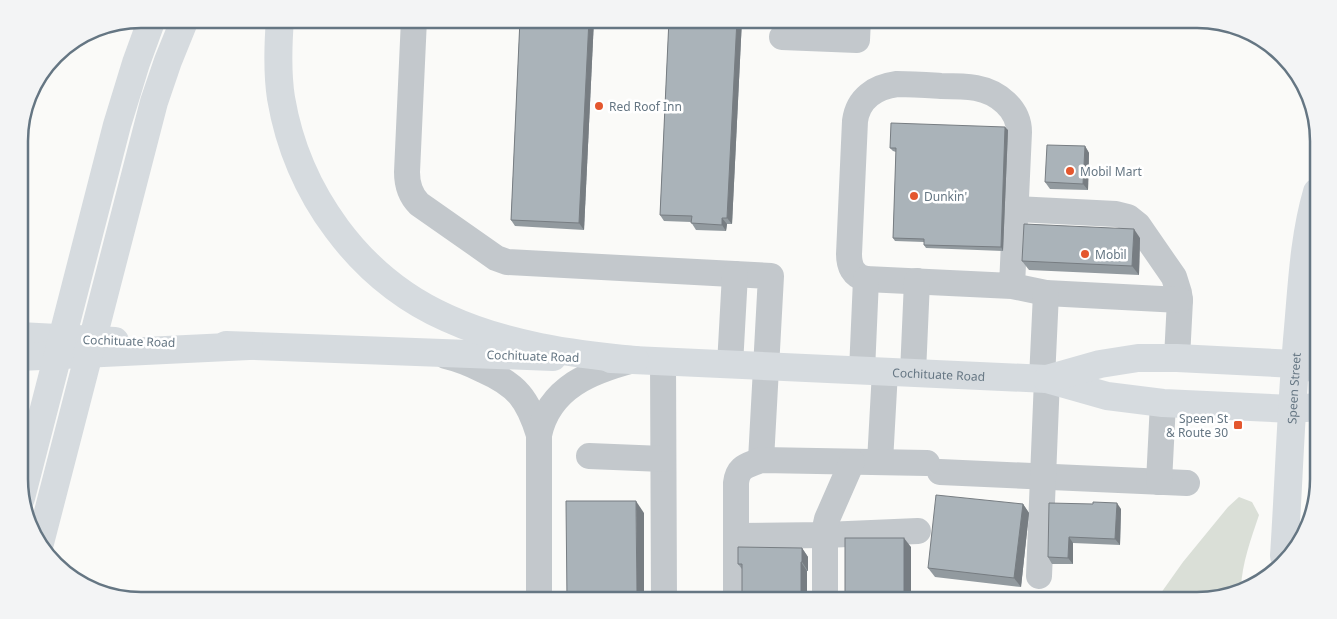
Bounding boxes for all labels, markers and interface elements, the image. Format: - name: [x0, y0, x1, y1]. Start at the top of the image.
- place label: Red Roof Inn: [609, 98, 682, 115]
- marker: Red Roof Inn: [593, 100, 605, 112]
- place label: Mobil Mart: [1080, 163, 1142, 180]
- marker: Mobil Mart: [1064, 165, 1076, 177]
- place label: Dunkin': [924, 188, 967, 205]
- marker: Dunkin': [908, 190, 920, 202]
- place label: Mobil: [1095, 246, 1127, 263]
- marker: Mobil: [1079, 248, 1091, 260]
- street label: Cochituate Road: [82, 331, 176, 351]
- street label: Cochituate Road: [486, 346, 580, 366]
- street label: Speen Street: [1283, 351, 1304, 425]
- street label: Cochituate Road: [892, 363, 985, 385]
- place label: Speen St & Route 30: [1166, 410, 1229, 441]
- marker: Speen St & Route 30: [1232, 419, 1244, 431]

